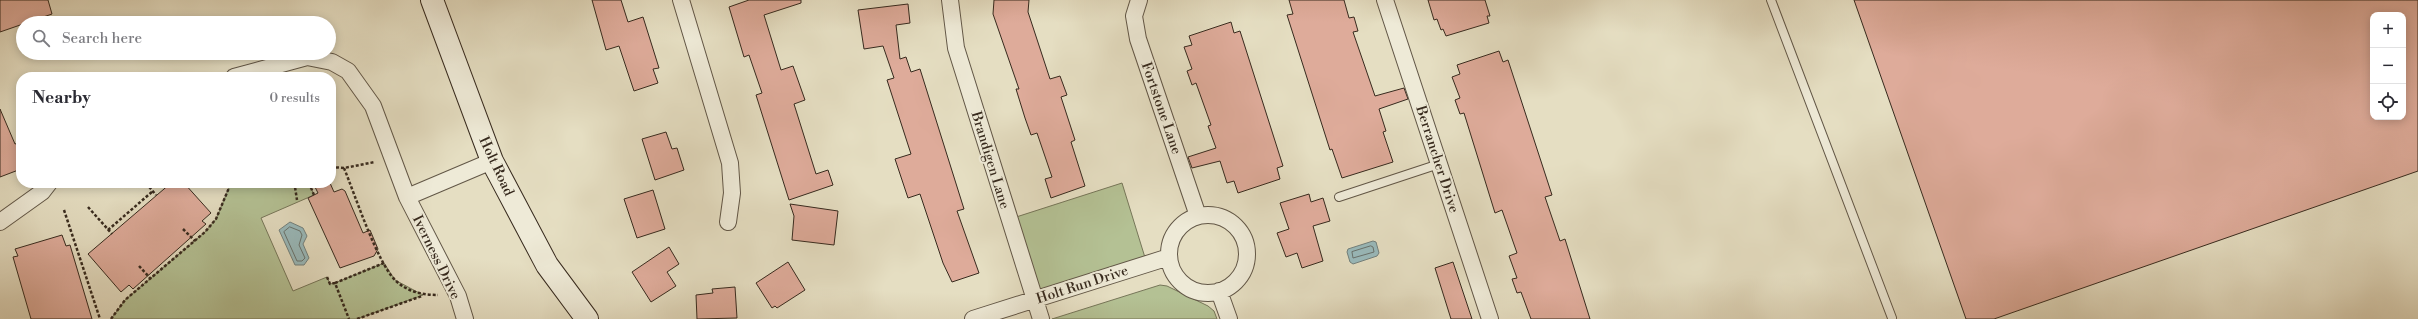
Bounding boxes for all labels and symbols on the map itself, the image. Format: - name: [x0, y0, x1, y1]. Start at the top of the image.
- street label: Fortstone Lane: [1137, 60, 1185, 157]
- street label: Berrancher Drive: [1411, 103, 1463, 215]
- street label: Brandigen Lane: [966, 108, 1013, 211]
- street label: Holt Road: [475, 134, 518, 199]
- street label: Iverness Drive: [408, 212, 464, 303]
- street label: Holt Run Drive: [1034, 262, 1131, 308]

